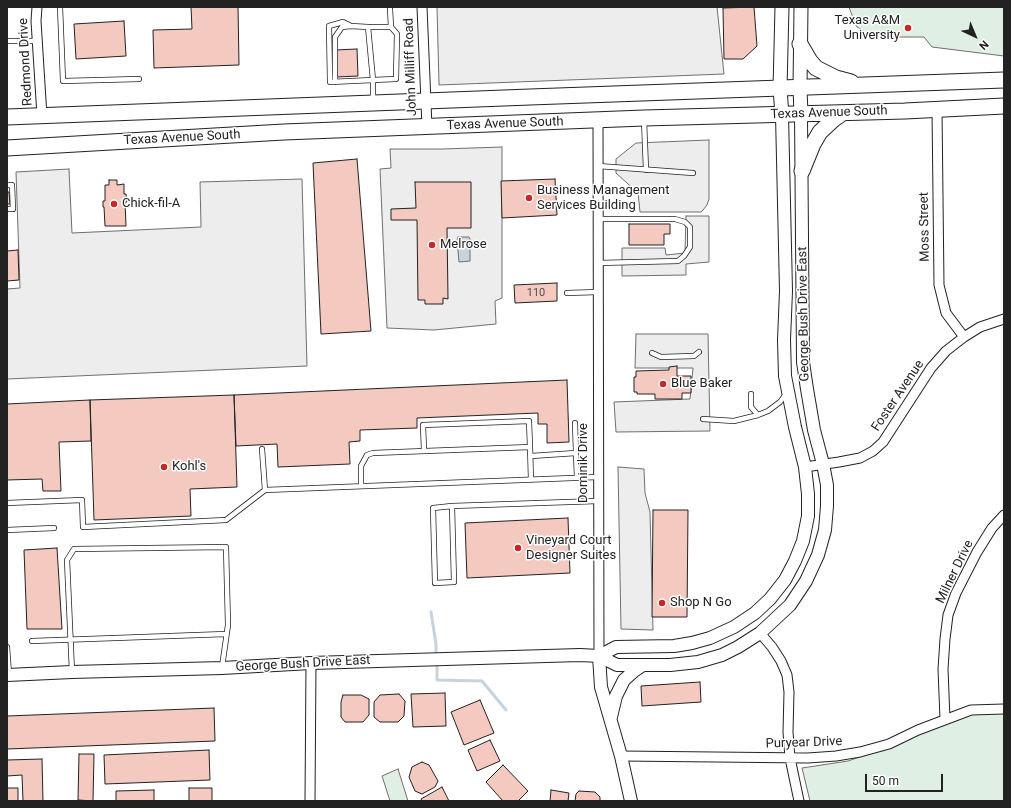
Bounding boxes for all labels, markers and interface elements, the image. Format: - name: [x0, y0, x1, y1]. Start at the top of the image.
- place label: Texas A&M University: [835, 13, 900, 44]
- north arrow: [955, 16, 995, 56]
- street label: Redmond Drive: [16, 18, 36, 106]
- street label: John Milliff Road: [401, 18, 421, 116]
- marker: Texas A&M University: [903, 23, 913, 33]
- text: N: [976, 38, 991, 52]
- street label: Texas Avenue South: [770, 103, 888, 123]
- street label: Texas Avenue South: [446, 114, 564, 134]
- street label: Texas Avenue South: [123, 127, 241, 149]
- place label: Business Management Services Building: [537, 183, 669, 214]
- street label: Moss Street: [917, 192, 933, 262]
- marker: Business Management Services Building: [524, 193, 534, 203]
- place label: Chick-fil-A: [122, 196, 180, 212]
- marker: Chick-fil-A: [109, 199, 119, 209]
- place label: Melrose: [440, 237, 487, 253]
- marker: Melrose: [427, 240, 437, 250]
- street label: George Bush Drive East: [795, 246, 813, 382]
- house number: 110: [527, 286, 545, 300]
- street label: Foster Avenue: [868, 357, 928, 435]
- place label: Blue Baker: [671, 376, 732, 392]
- marker: Blue Baker: [658, 379, 668, 389]
- street label: Dominik Drive: [576, 423, 592, 503]
- place label: Kohl's: [172, 459, 206, 475]
- marker: Kohl's: [159, 462, 169, 472]
- place label: Vineyard Court Designer Suites: [526, 533, 616, 564]
- street label: Milner Drive: [933, 538, 977, 606]
- marker: Vineyard Court Designer Suites: [513, 543, 523, 553]
- place label: Shop N Go: [670, 595, 732, 611]
- marker: Shop N Go: [657, 598, 667, 608]
- street label: George Bush Drive East: [235, 653, 371, 675]
- street label: Puryear Drive: [765, 734, 843, 752]
- scale bar: [867, 766, 945, 792]
- text: 50 m: [872, 774, 899, 788]

